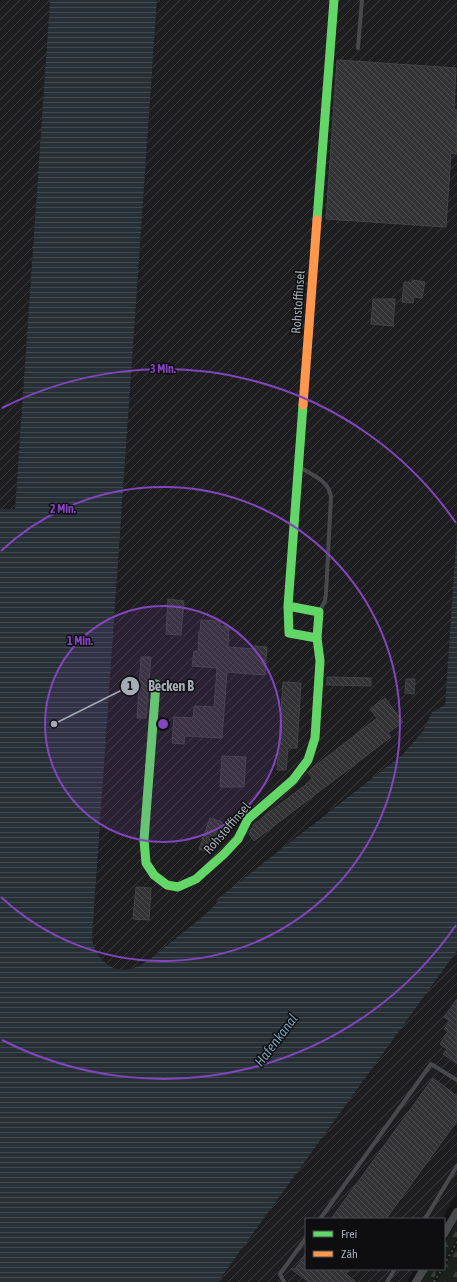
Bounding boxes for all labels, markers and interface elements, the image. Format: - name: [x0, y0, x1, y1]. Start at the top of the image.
- street label: Rohstoffinsel: [288, 269, 308, 334]
- text: 3 Min.: [150, 362, 176, 376]
- text: 2 Min.: [50, 502, 76, 516]
- text: 1 Min.: [67, 634, 93, 648]
- callout: Becken B: [120, 673, 202, 699]
- text: Becken B: [148, 678, 194, 694]
- text: 1: [127, 679, 133, 693]
- centre of rings: [156, 717, 170, 731]
- street label: Rohstoffinsel: [201, 799, 254, 857]
- water label: Hafenkanal: [251, 1011, 301, 1069]
- legend: [305, 1218, 445, 1270]
- text: Frei: [341, 1227, 357, 1241]
- text: Zäh: [341, 1247, 358, 1261]

